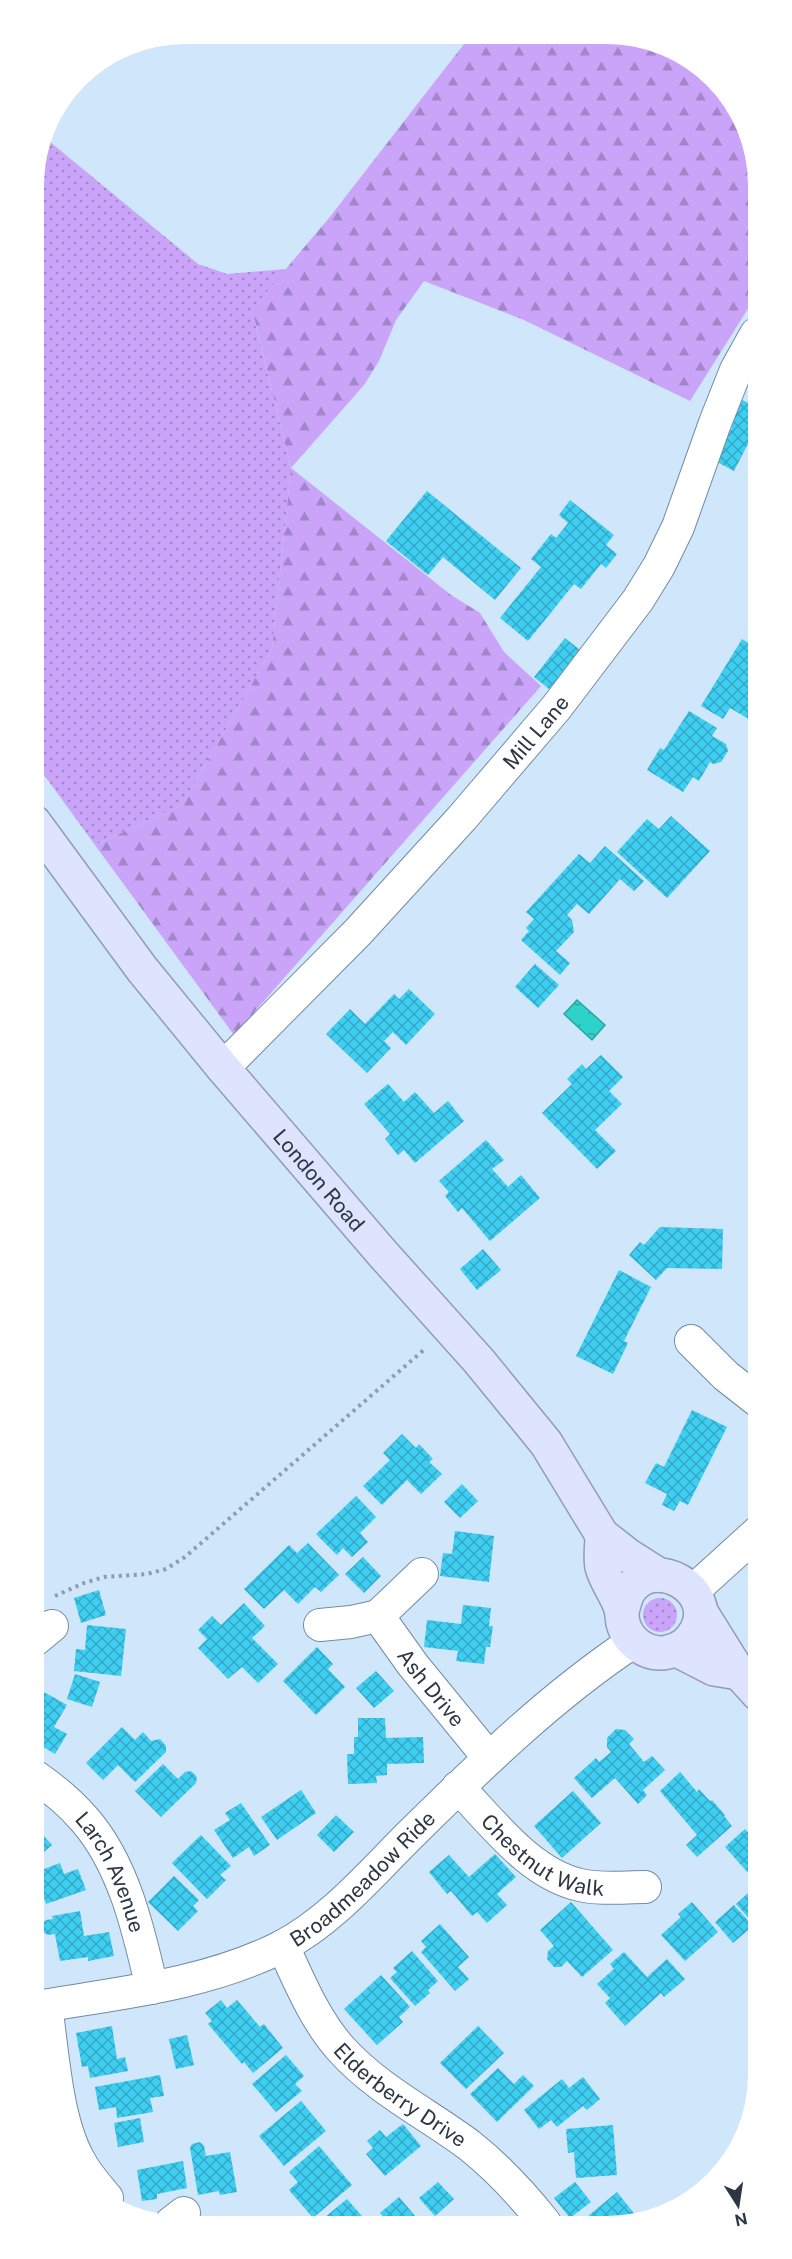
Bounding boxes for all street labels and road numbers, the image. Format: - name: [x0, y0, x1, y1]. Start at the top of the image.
- street label: Mill Lane: [497, 690, 574, 774]
- street label: London Road: [268, 1124, 370, 1236]
- street label: Ash Drive: [393, 1644, 470, 1731]
- street label: Broadmeadow Ride: [285, 1805, 440, 1952]
- street label: Larch Avenue: [71, 1806, 150, 1935]
- street label: Chestnut Walk: [476, 1808, 605, 1900]
- street label: Elderberry Drive: [329, 2037, 472, 2152]

